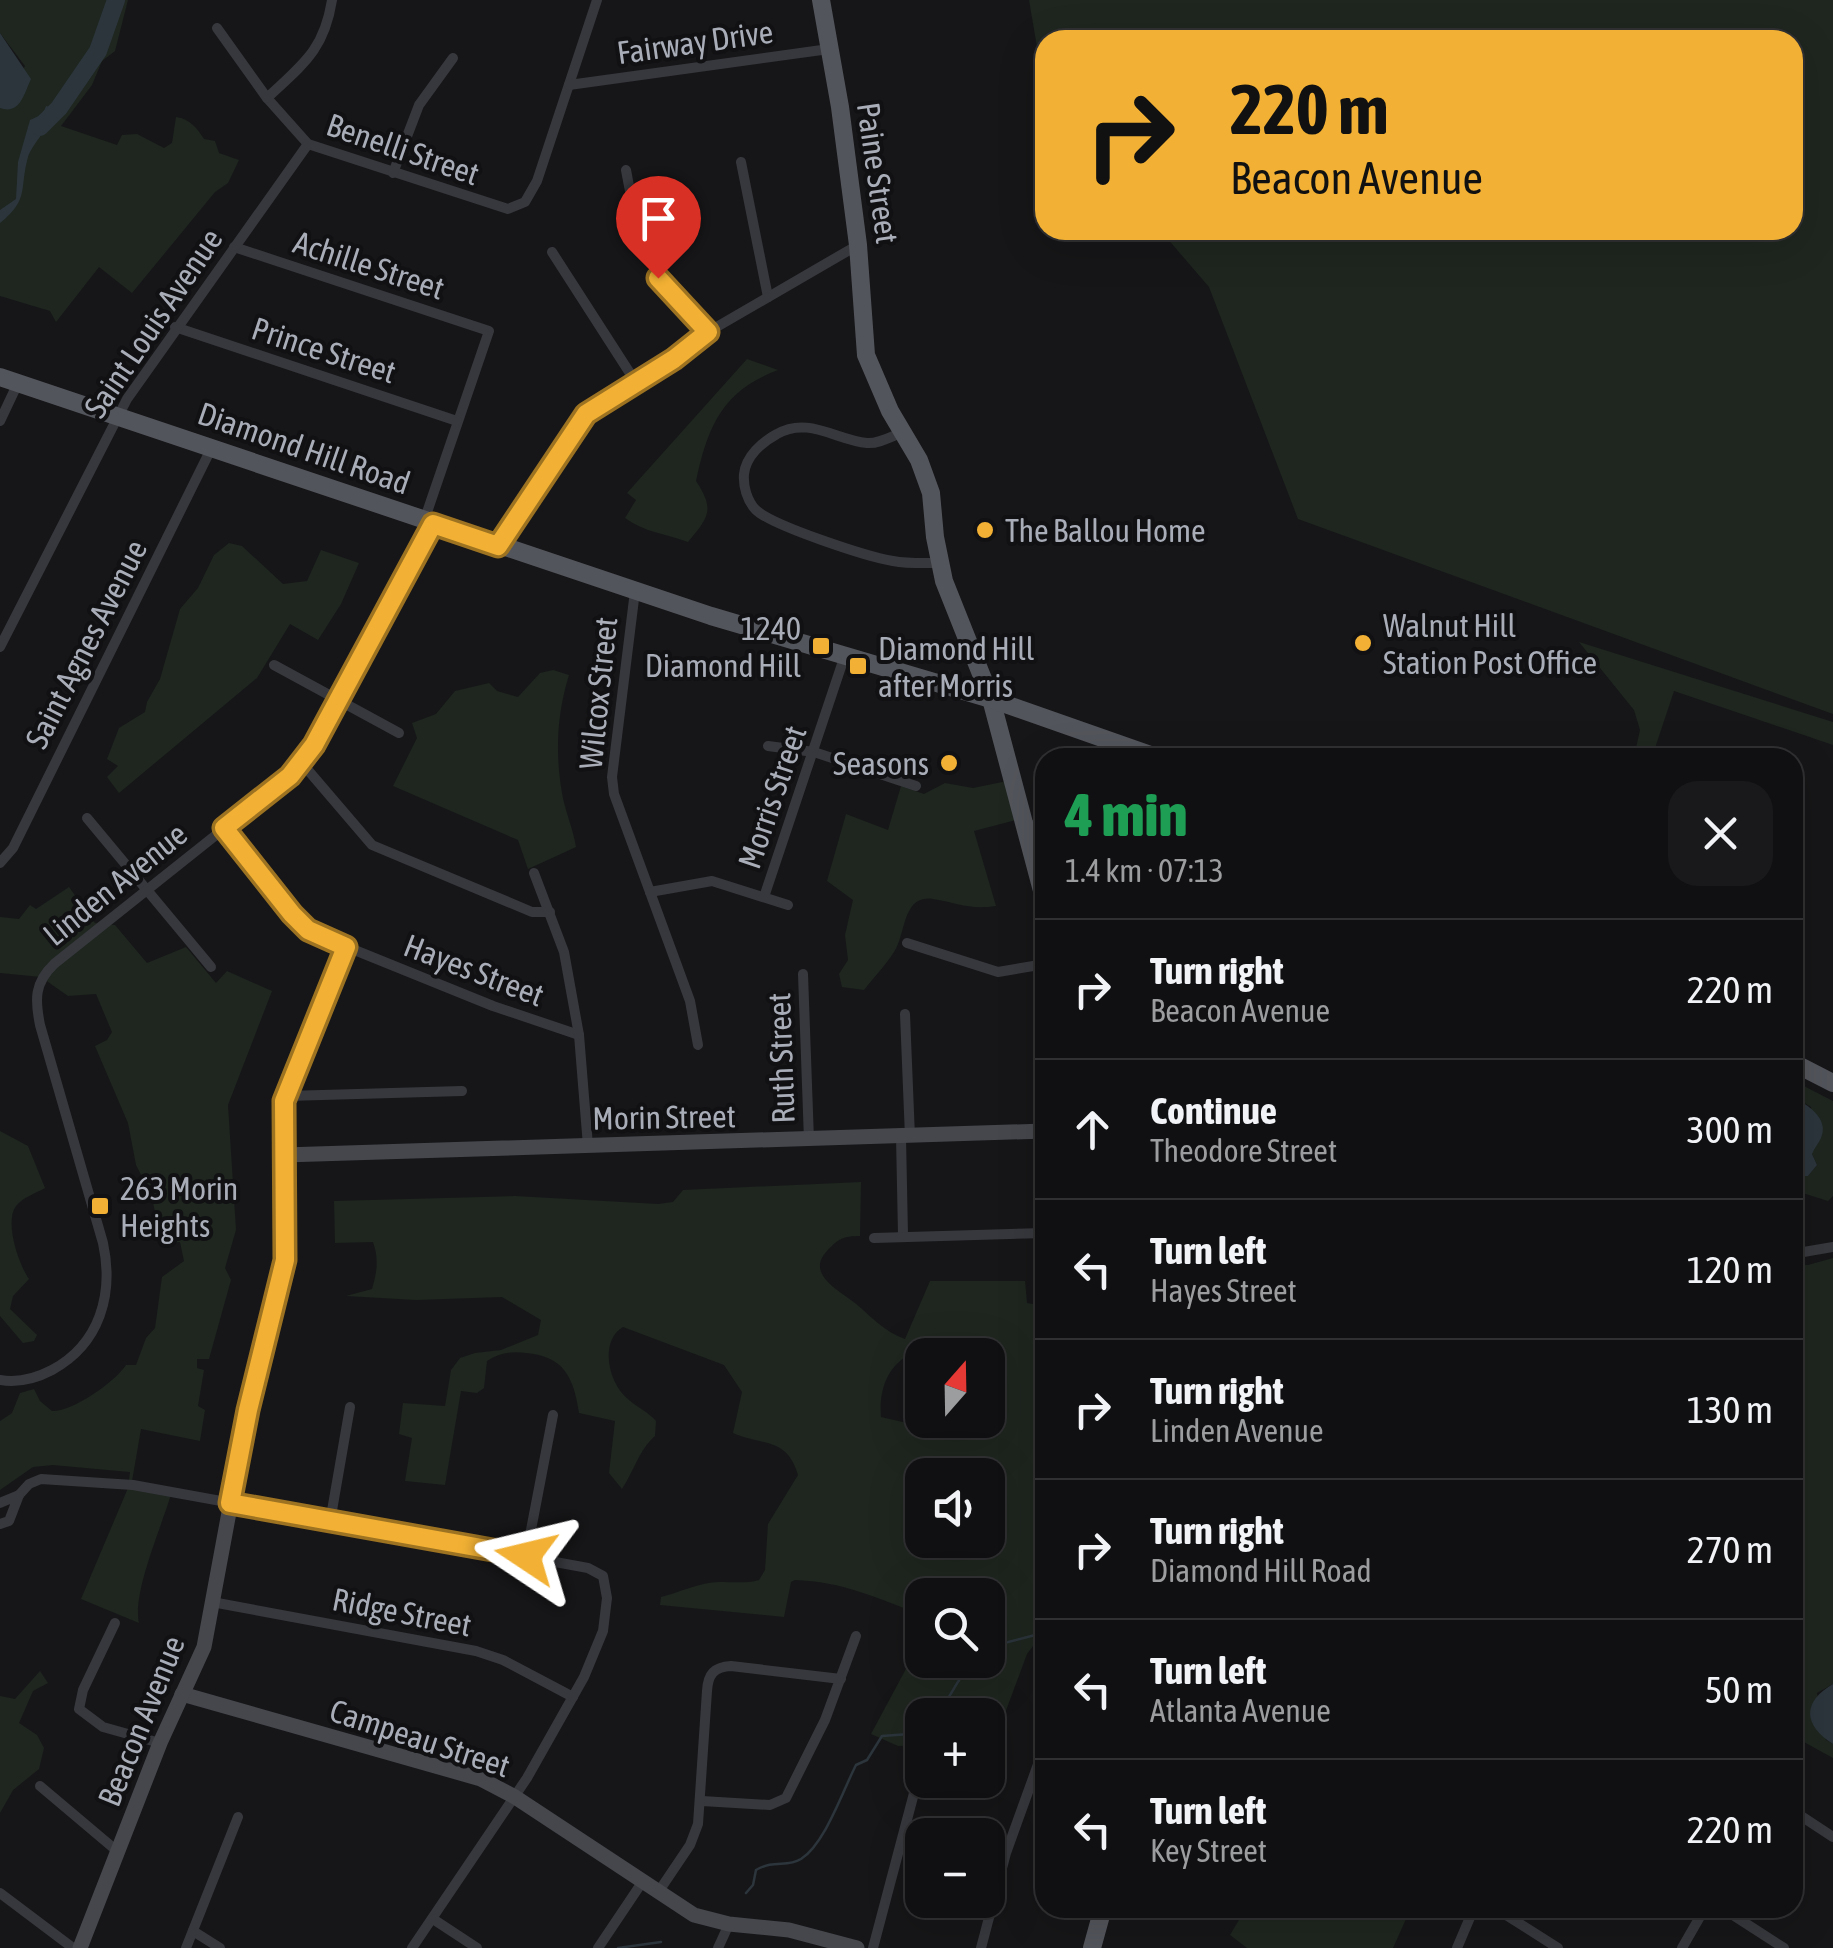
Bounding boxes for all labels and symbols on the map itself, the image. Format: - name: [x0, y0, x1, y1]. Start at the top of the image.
- street label: Fairway Drive: [615, 13, 775, 71]
- street label: Paine Street: [850, 100, 906, 246]
- street label: Benelli Street: [322, 106, 484, 192]
- pin: [616, 176, 701, 279]
- street label: Saint Louis Avenue: [76, 222, 230, 424]
- street label: Achille Street: [289, 223, 449, 307]
- street label: Prince Street: [247, 309, 401, 391]
- street label: Diamond Hill Road: [193, 394, 415, 502]
- place label: The Ballou Home: [1005, 512, 1206, 549]
- marker: The Ballou Home: [974, 519, 996, 541]
- street label: Saint Agnes Avenue: [18, 534, 154, 754]
- place label: Walnut Hill Station Post Office: [1383, 607, 1597, 681]
- place label: 1240 Diamond Hill: [645, 610, 802, 684]
- street label: Wilcox Street: [572, 615, 624, 771]
- place label: Diamond Hill after Morris: [878, 630, 1035, 704]
- marker: Walnut Hill Station Post Office: [1352, 632, 1374, 654]
- marker: 1240 Diamond Hill: [810, 635, 832, 657]
- marker: Diamond Hill after Morris: [847, 655, 869, 677]
- street label: Morris Street: [730, 721, 814, 873]
- place label: Seasons: [833, 745, 929, 782]
- marker: Seasons: [938, 752, 960, 774]
- street label: Linden Avenue: [36, 815, 194, 953]
- street label: Hayes Street: [399, 926, 549, 1014]
- street label: Ruth Street: [760, 992, 802, 1124]
- street label: Morin Street: [592, 1097, 736, 1137]
- place label: 263 Morin Heights: [120, 1170, 238, 1244]
- marker: 263 Morin Heights: [89, 1195, 111, 1217]
- north arrow: [905, 1338, 1005, 1438]
- position arrow: [474, 1504, 578, 1608]
- street label: Ridge Street: [329, 1580, 475, 1644]
- street label: Beacon Avenue: [90, 1631, 192, 1811]
- street label: Campeau Street: [325, 1692, 515, 1784]

